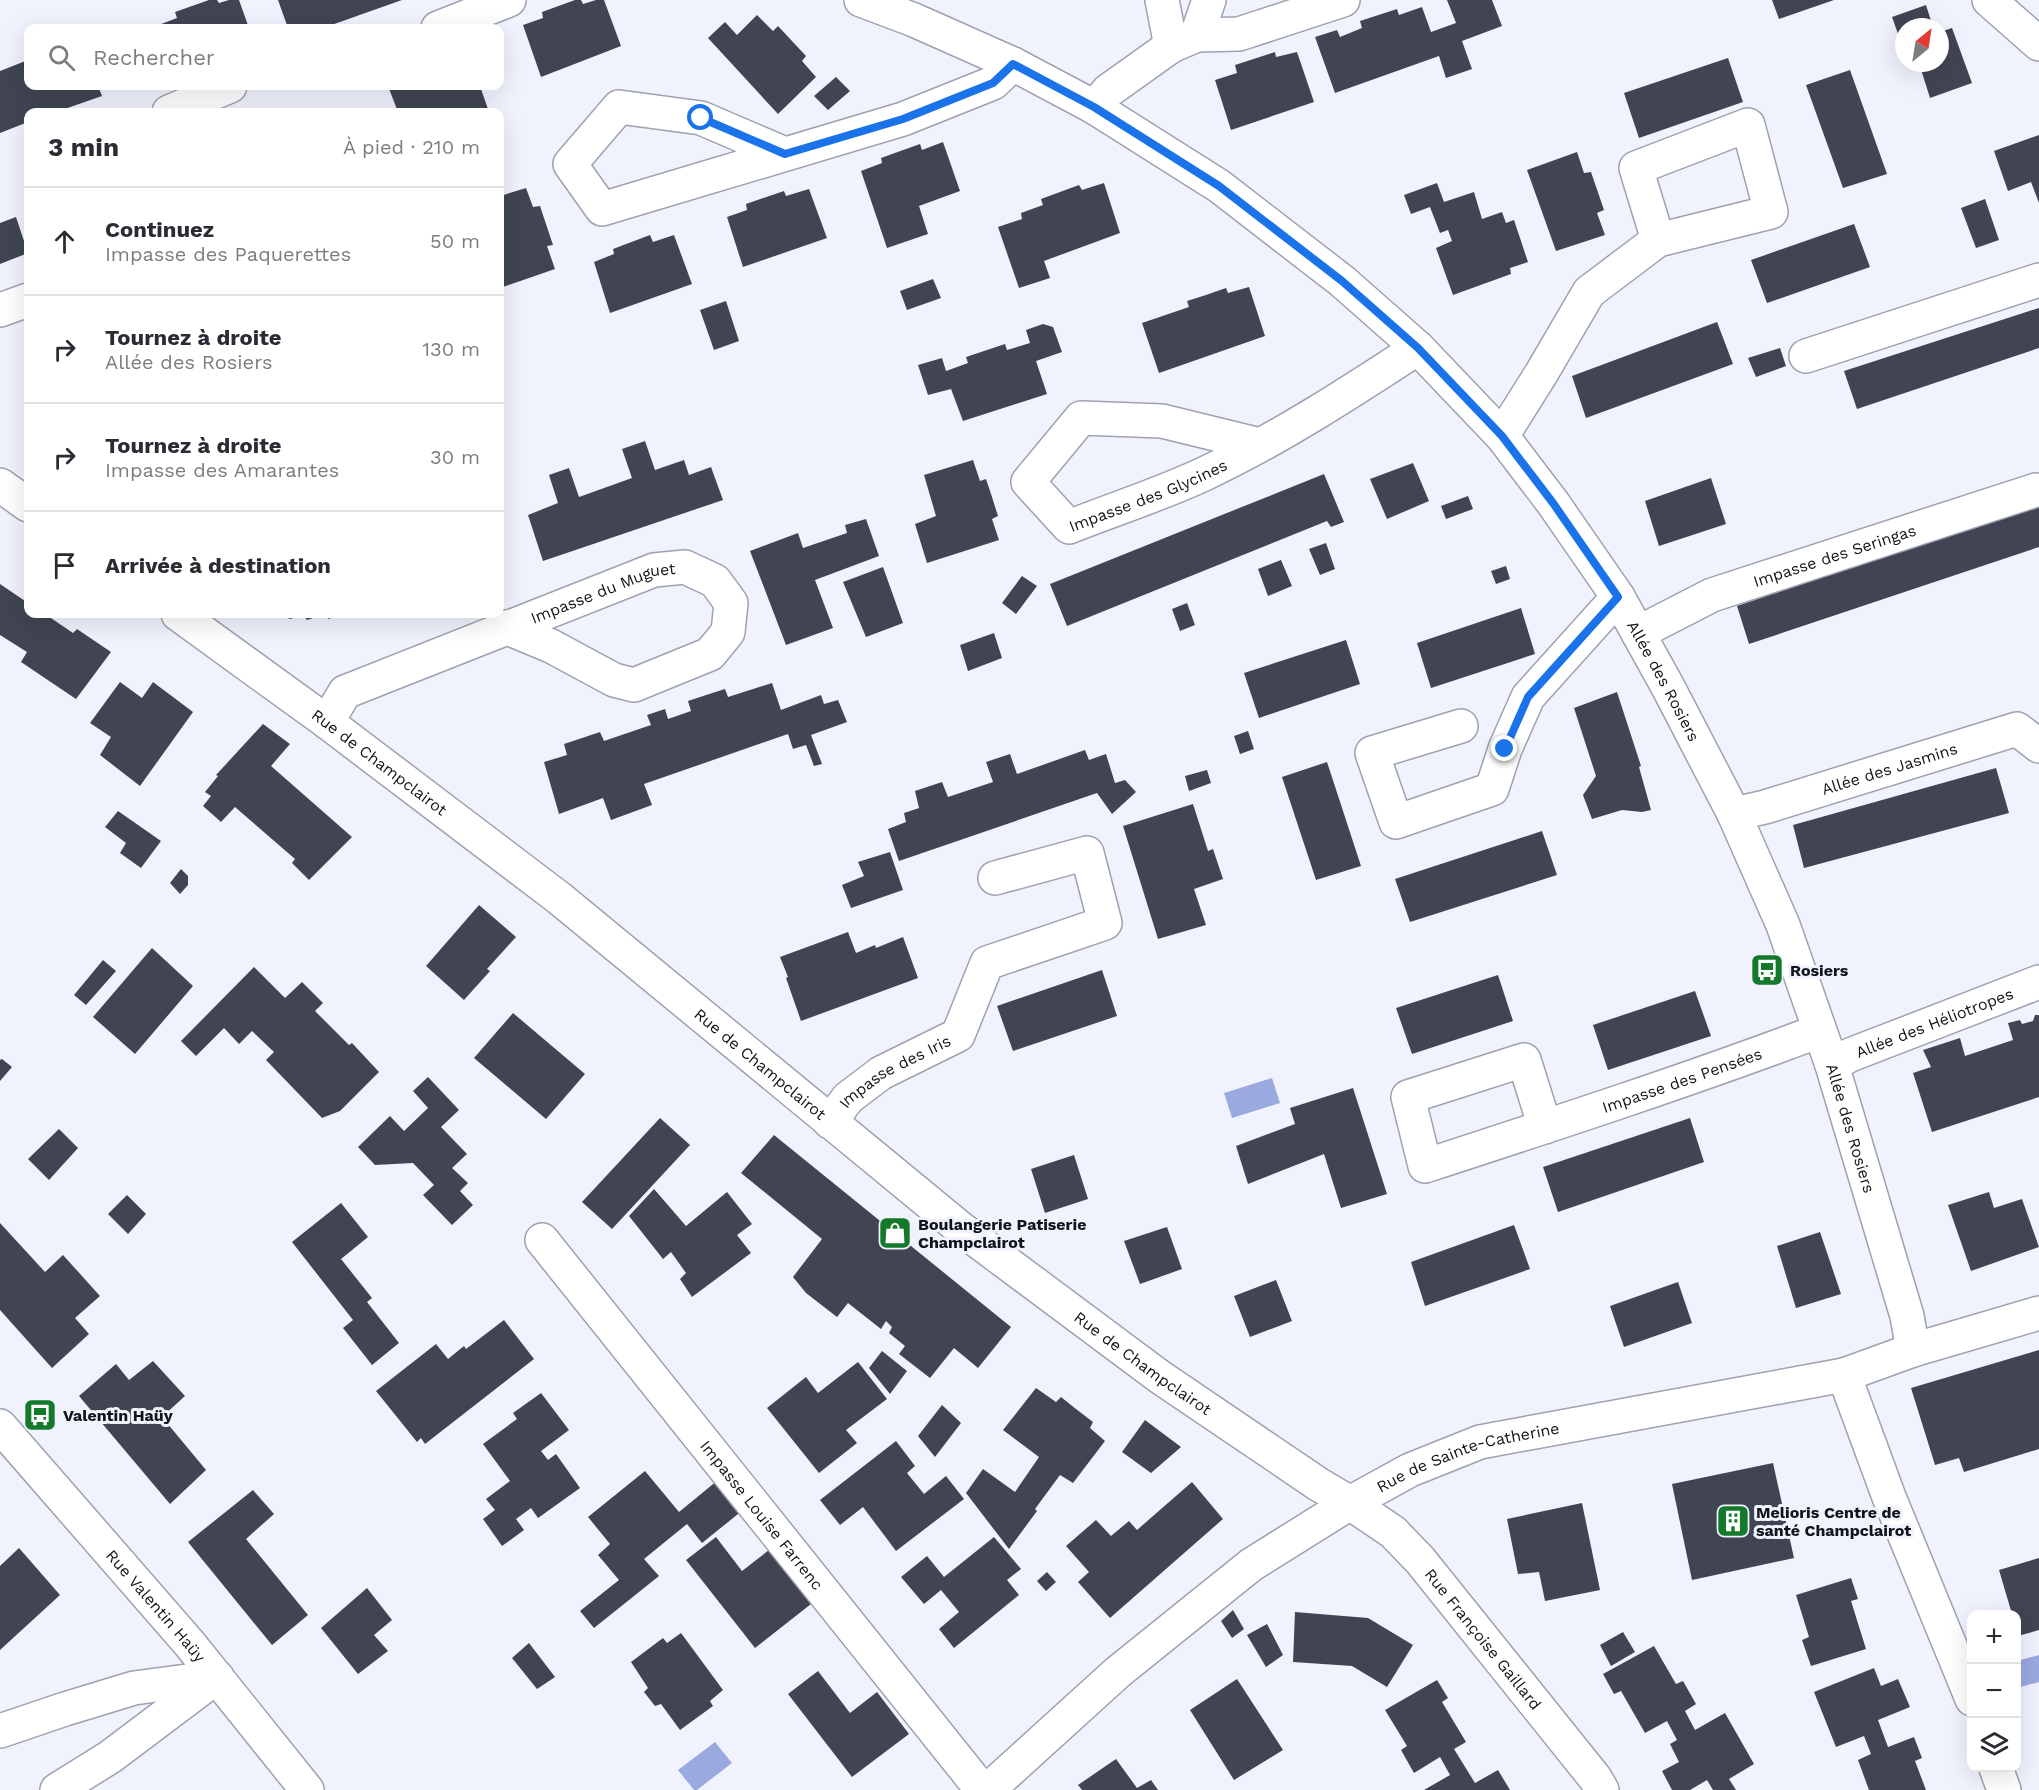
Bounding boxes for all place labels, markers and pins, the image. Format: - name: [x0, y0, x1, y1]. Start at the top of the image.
- bus stop icon: Rosiers: [1749, 952, 1785, 988]
- place label: Rosiers: [1790, 961, 1849, 980]
- shop icon: Boulangerie Patiserie Champclairot: [877, 1215, 913, 1251]
- place label: Boulangerie Patiserie Champclairot: [918, 1215, 1086, 1252]
- bus stop icon: Valentin Haüy: [22, 1397, 58, 1433]
- place label: Valentin Haüy: [63, 1406, 174, 1425]
- building icon: Melioris Centre de santé Champclairot: [1715, 1503, 1751, 1539]
- place label: Melioris Centre de santé Champclairot: [1756, 1503, 1911, 1540]

